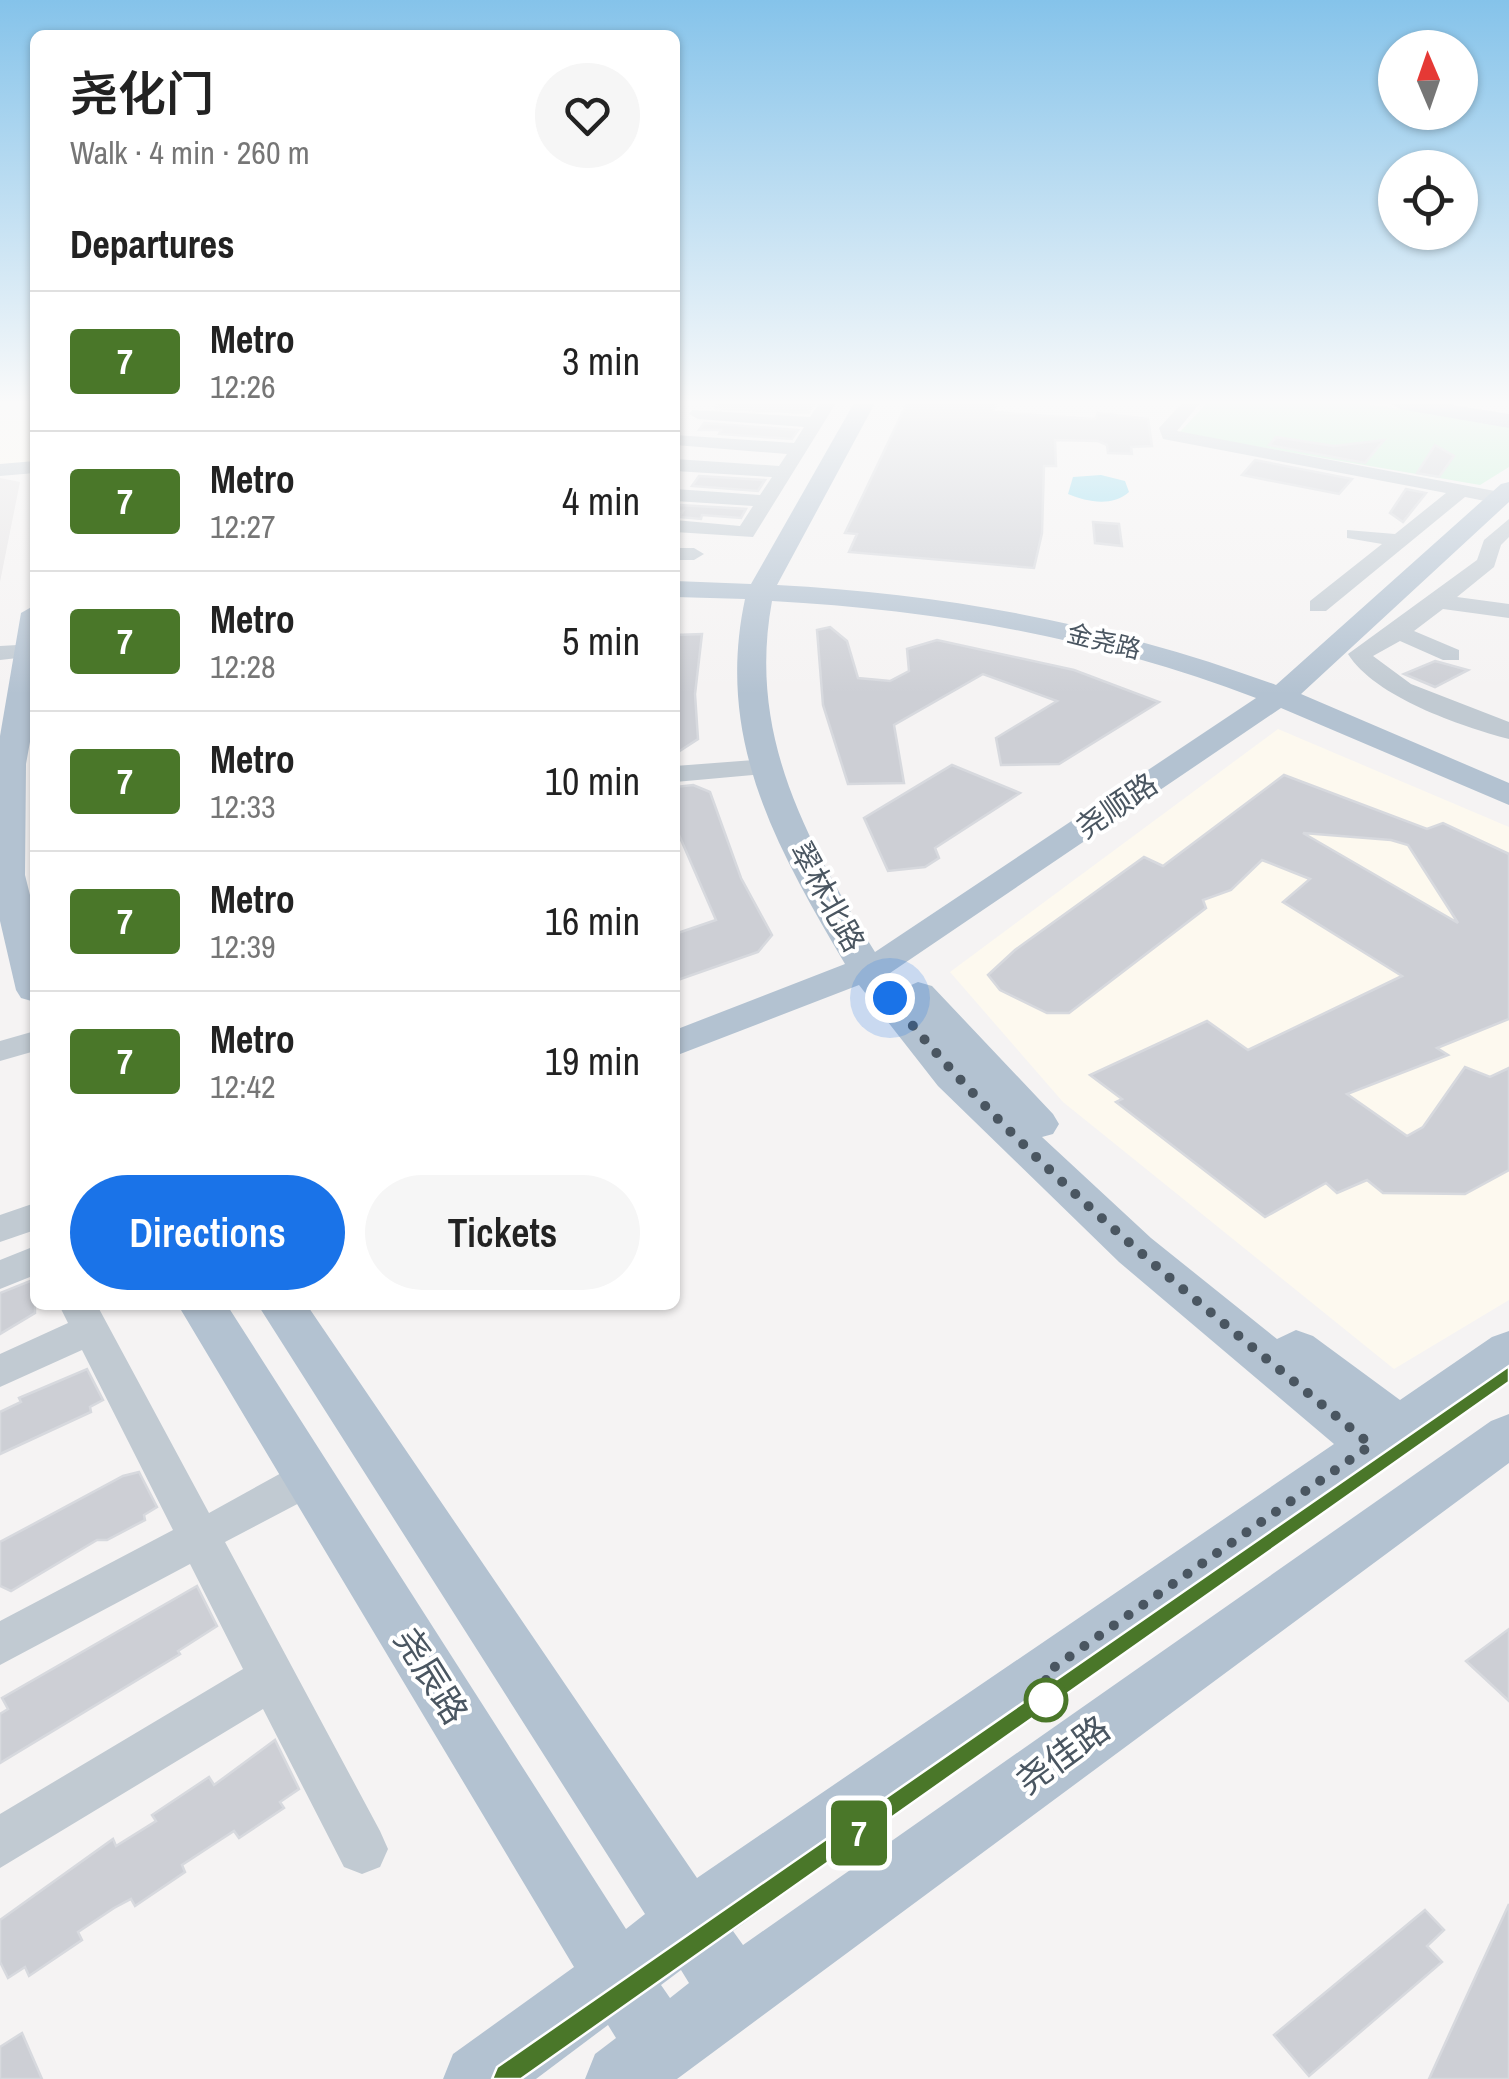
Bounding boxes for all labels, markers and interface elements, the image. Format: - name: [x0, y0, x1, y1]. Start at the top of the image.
- north arrow: [1378, 30, 1478, 130]
- map controls: [1378, 30, 1478, 250]
- text: 尧化门: [70, 61, 214, 126]
- button: heart: [535, 63, 640, 168]
- text: Walk · 4 min · 260 m: [70, 131, 310, 174]
- button: locate: [1378, 150, 1478, 250]
- text: Departures: [70, 219, 235, 270]
- text: Metro: [210, 314, 295, 365]
- text: 3 min: [562, 336, 640, 387]
- text: 7: [117, 338, 133, 385]
- text: 12:26: [210, 365, 276, 408]
- text: Metro: [210, 454, 295, 505]
- text: 4 min: [562, 476, 640, 527]
- text: 7: [117, 478, 133, 525]
- text: 12:27: [210, 505, 276, 548]
- text: Metro: [210, 594, 295, 645]
- street label: 金尧路: [1063, 615, 1145, 667]
- text: 5 min: [562, 616, 640, 667]
- text: 7: [117, 618, 133, 665]
- text: 12:28: [210, 645, 276, 688]
- text: Metro: [210, 734, 295, 785]
- text: 10 min: [545, 756, 640, 807]
- text: 7: [117, 758, 133, 805]
- street label: 尧顺路: [1068, 763, 1165, 847]
- text: 12:33: [210, 785, 276, 828]
- street label: 翠林北路: [781, 834, 874, 959]
- text: Metro: [210, 874, 295, 925]
- text: 16 min: [545, 896, 640, 947]
- text: 7: [117, 898, 133, 945]
- text: 12:39: [210, 925, 276, 968]
- your location: [865, 973, 915, 1023]
- text: Metro: [210, 1014, 295, 1065]
- text: 19 min: [545, 1036, 640, 1087]
- text: 7: [117, 1038, 133, 1085]
- text: 12:42: [210, 1065, 276, 1108]
- button: Directions: [70, 1175, 345, 1290]
- button: Tickets: [365, 1175, 640, 1290]
- street label: 尧辰路: [384, 1619, 479, 1733]
- unlabelled marker: [1025, 1679, 1067, 1721]
- street label: 尧佳路: [1006, 1705, 1119, 1804]
- line badge: 7: [826, 1800, 892, 1866]
- text: 7: [851, 1810, 867, 1857]

